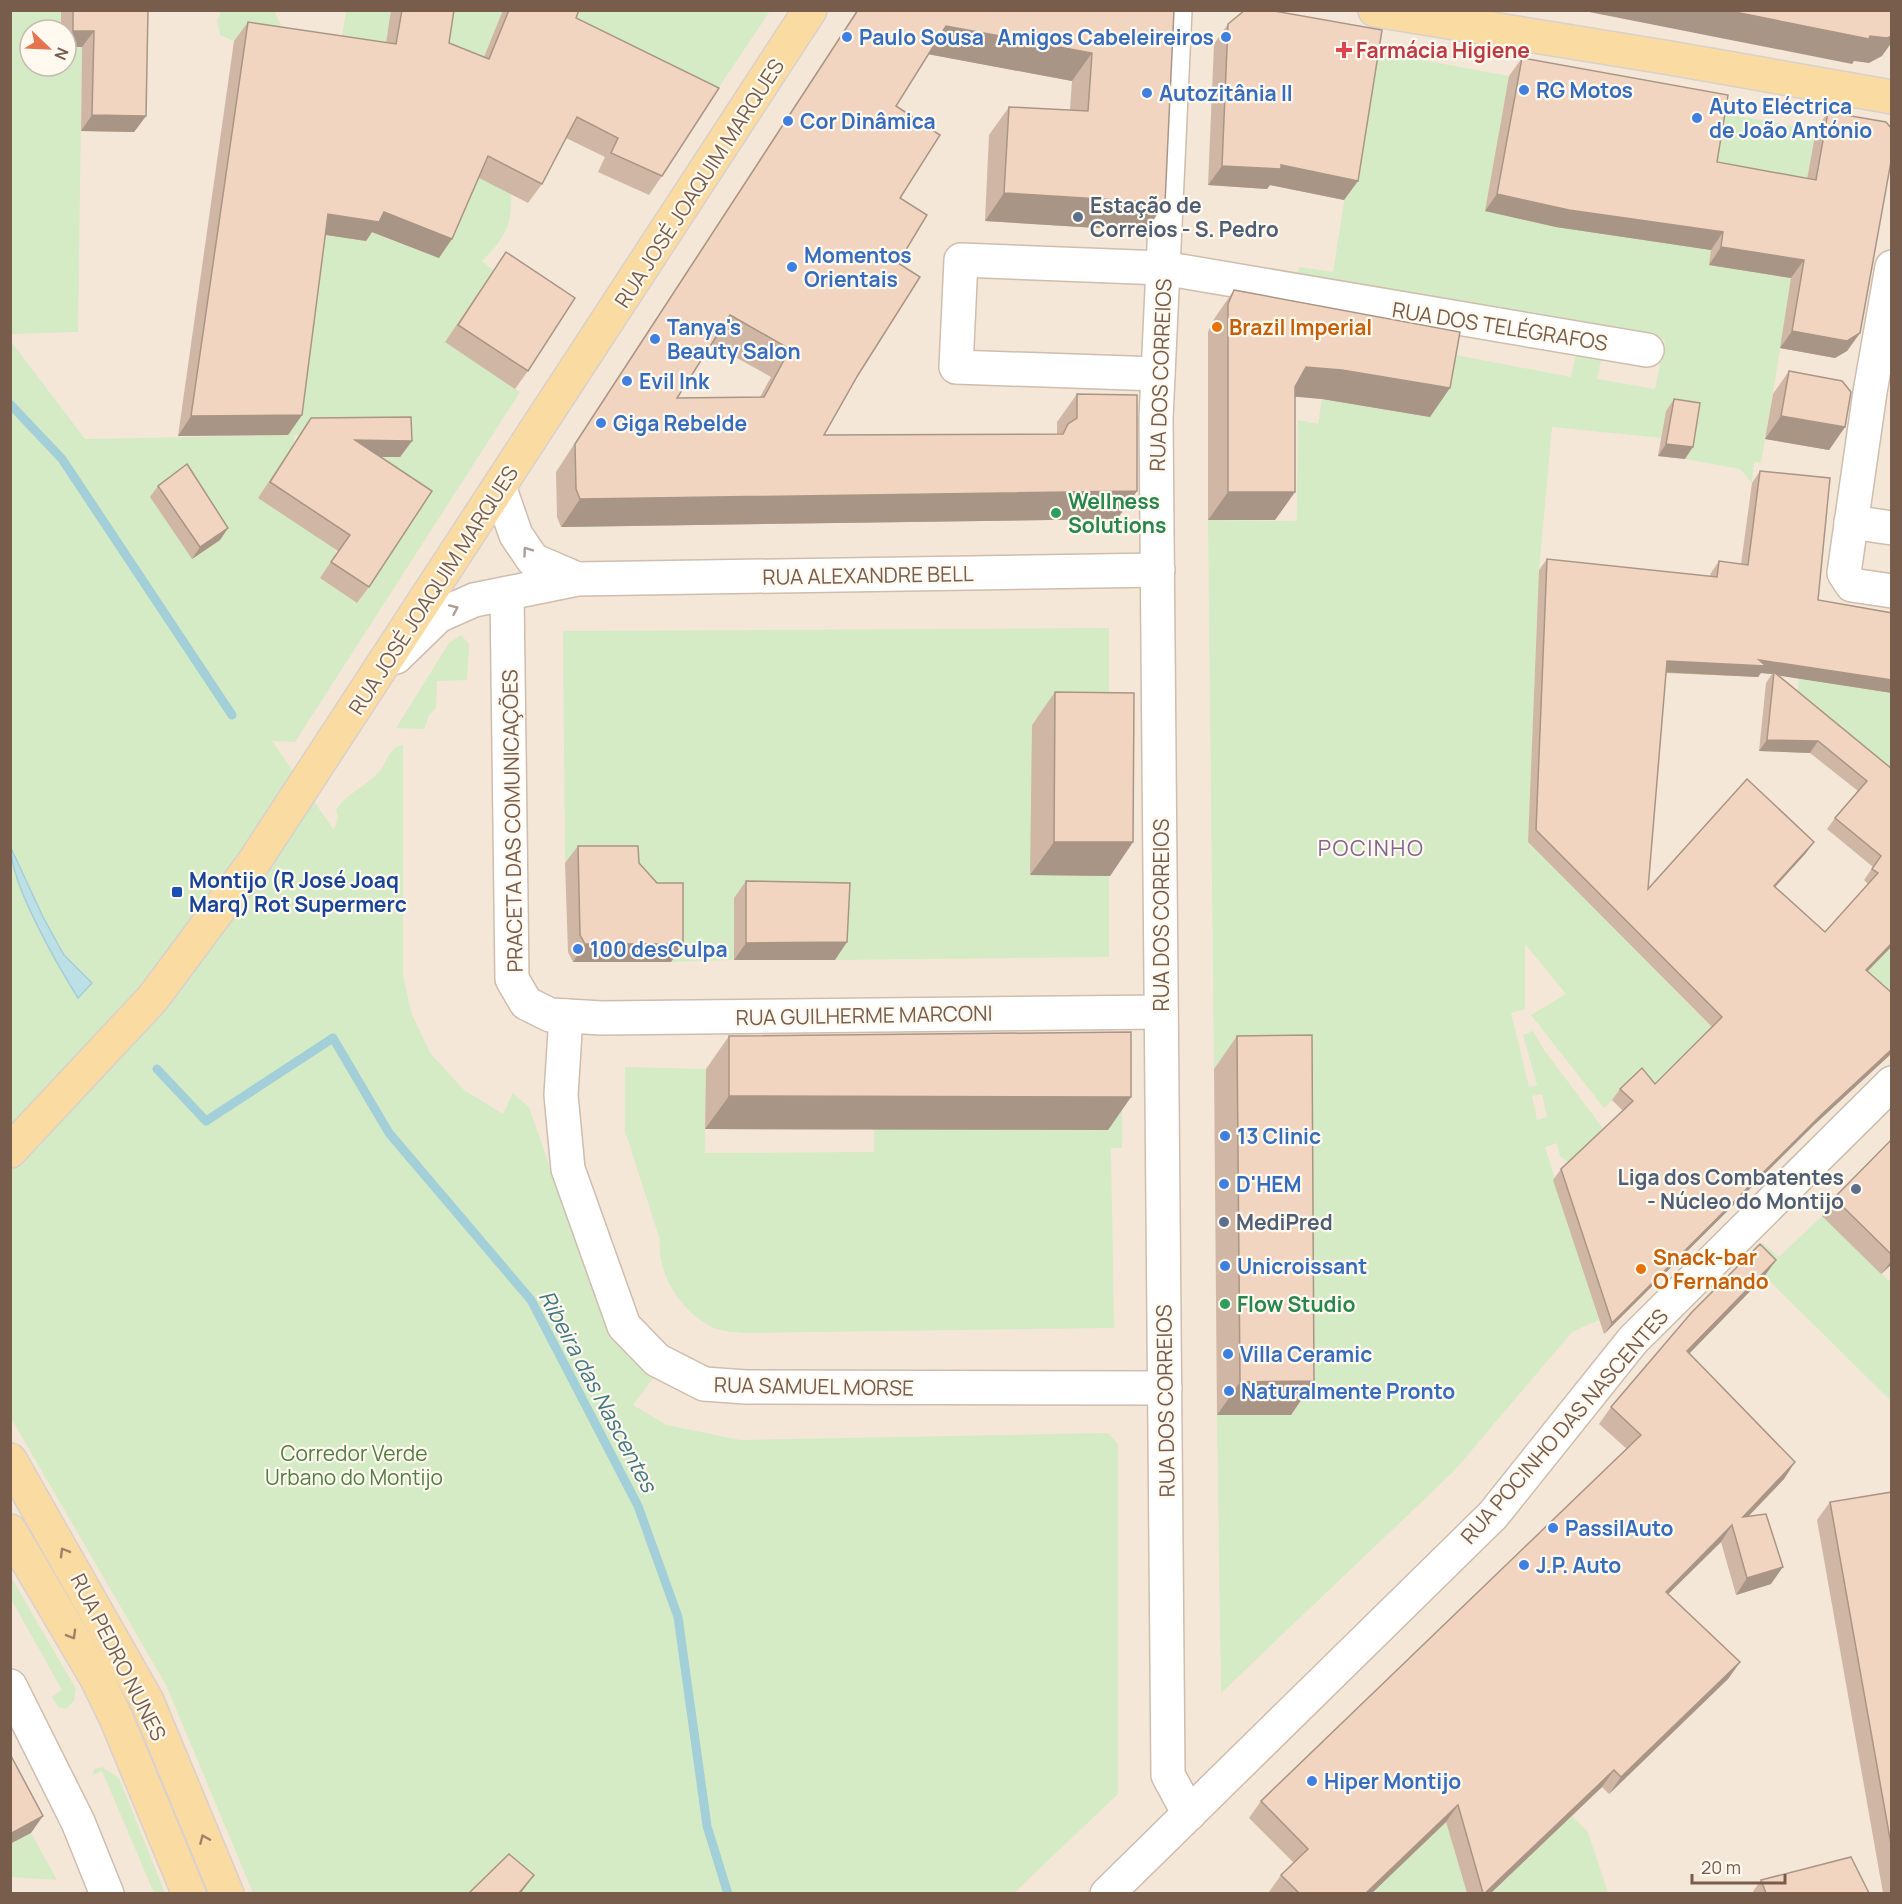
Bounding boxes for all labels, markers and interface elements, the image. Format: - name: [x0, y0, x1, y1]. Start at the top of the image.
- north arrow: [18, 18, 78, 78]
- place label: Paulo Sousa: [859, 23, 984, 51]
- place label: Amigos Cabeleireiros: [997, 23, 1214, 51]
- marker: Paulo Sousa: [840, 30, 854, 44]
- marker: Amigos Cabeleireiros: [1219, 30, 1233, 44]
- place label: Farmácia Higiene: [1356, 36, 1530, 64]
- marker: Farmácia Higiene: [1337, 43, 1351, 57]
- text: N: [49, 44, 74, 63]
- street label: RUA JOSÉ JOAQUIM MARQUES: [608, 53, 790, 313]
- place label: RG Motos: [1536, 76, 1633, 104]
- place label: Autozitânia II: [1159, 79, 1293, 107]
- marker: RG Motos: [1517, 83, 1531, 97]
- marker: Autozitânia II: [1140, 86, 1154, 100]
- place label: Auto Eléctrica de João António: [1709, 92, 1872, 144]
- place label: Cor Dinâmica: [800, 107, 936, 135]
- marker: Auto Eléctrica de João António: [1690, 111, 1704, 125]
- marker: Cor Dinâmica: [781, 114, 795, 128]
- place label: Estação de Correios - S. Pedro: [1090, 191, 1279, 243]
- marker: Estação de Correios - S. Pedro: [1071, 210, 1085, 224]
- place label: Momentos Orientais: [804, 241, 912, 293]
- marker: Momentos Orientais: [785, 260, 799, 274]
- street label: RUA DOS CORREIOS: [1143, 278, 1177, 472]
- street label: RUA DOS TELÉGRAFOS: [1390, 295, 1610, 357]
- place label: Tanya's Beauty Salon: [667, 313, 801, 365]
- place label: Brazil Imperial: [1229, 313, 1372, 341]
- marker: Brazil Imperial: [1210, 320, 1224, 334]
- marker: Tanya's Beauty Salon: [648, 332, 662, 346]
- place label: Evil Ink: [639, 367, 710, 395]
- marker: Evil Ink: [620, 374, 634, 388]
- place label: Giga Rebelde: [613, 409, 747, 437]
- marker: Giga Rebelde: [594, 416, 608, 430]
- street label: RUA JOSÉ JOAQUIM MARQUES: [342, 460, 524, 720]
- place label: Wellness Solutions: [1068, 487, 1166, 539]
- marker: Wellness Solutions: [1049, 506, 1063, 520]
- one-way arrow: [524, 547, 535, 558]
- street label: RUA ALEXANDRE BELL: [762, 559, 974, 591]
- one-way arrow: [447, 605, 458, 617]
- street label: PRACETA DAS COMUNICAÇÕES: [495, 669, 529, 973]
- street label: RUA DOS CORREIOS: [1147, 818, 1175, 1012]
- district label: POCINHO: [1318, 833, 1424, 863]
- place label: Montijo (R José Joaq Marq) Rot Supermerc: [189, 866, 407, 918]
- marker: Montijo (R José Joaq Marq) Rot Supermerc: [170, 885, 184, 899]
- place label: 100 desCulpa: [590, 935, 728, 963]
- marker: 100 desCulpa: [571, 942, 585, 956]
- street label: RUA GUILHERME MARCONI: [735, 999, 993, 1031]
- place label: 13 Clinic: [1237, 1122, 1321, 1150]
- marker: 13 Clinic: [1218, 1129, 1232, 1143]
- place label: Liga dos Combatentes - Núcleo do Montijo: [1618, 1163, 1844, 1215]
- place label: D'HEM: [1236, 1170, 1302, 1198]
- marker: D'HEM: [1217, 1177, 1231, 1191]
- marker: Liga dos Combatentes - Núcleo do Montijo: [1849, 1182, 1863, 1196]
- place label: MediPred: [1236, 1208, 1333, 1236]
- marker: MediPred: [1217, 1215, 1231, 1229]
- place label: Snack-bar O Fernando: [1653, 1243, 1769, 1295]
- place label: Unicroissant: [1237, 1252, 1367, 1280]
- marker: Unicroissant: [1218, 1259, 1232, 1273]
- marker: Snack-bar O Fernando: [1634, 1262, 1648, 1276]
- water label: Ribeira das Nascentes: [532, 1285, 665, 1498]
- place label: Flow Studio: [1237, 1290, 1355, 1318]
- marker: Flow Studio: [1218, 1297, 1232, 1311]
- street label: RUA POCINHO DAS NASCENTES: [1454, 1302, 1674, 1550]
- street label: RUA DOS CORREIOS: [1149, 1304, 1181, 1498]
- place label: Villa Ceramic: [1240, 1340, 1372, 1368]
- marker: Villa Ceramic: [1221, 1347, 1235, 1361]
- street label: RUA SAMUEL MORSE: [714, 1370, 914, 1402]
- place label: Naturalmente Pronto: [1241, 1377, 1455, 1405]
- marker: Naturalmente Pronto: [1222, 1384, 1236, 1398]
- park label: Corredor Verde Urbano do Montijo: [265, 1439, 443, 1491]
- place label: PassilAuto: [1565, 1514, 1673, 1542]
- marker: PassilAuto: [1546, 1521, 1560, 1535]
- one-way arrow: [59, 1547, 71, 1558]
- place label: J.P. Auto: [1536, 1551, 1621, 1579]
- marker: J.P. Auto: [1517, 1558, 1531, 1572]
- street label: RUA PEDRO NUNES: [65, 1569, 173, 1745]
- one-way arrow: [65, 1629, 76, 1639]
- place label: Hiper Montijo: [1324, 1767, 1461, 1795]
- marker: Hiper Montijo: [1305, 1774, 1319, 1788]
- one-way arrow: [199, 1835, 211, 1846]
- scale bar: [1692, 1847, 1785, 1885]
- text: 20 m: [1701, 1855, 1741, 1879]

